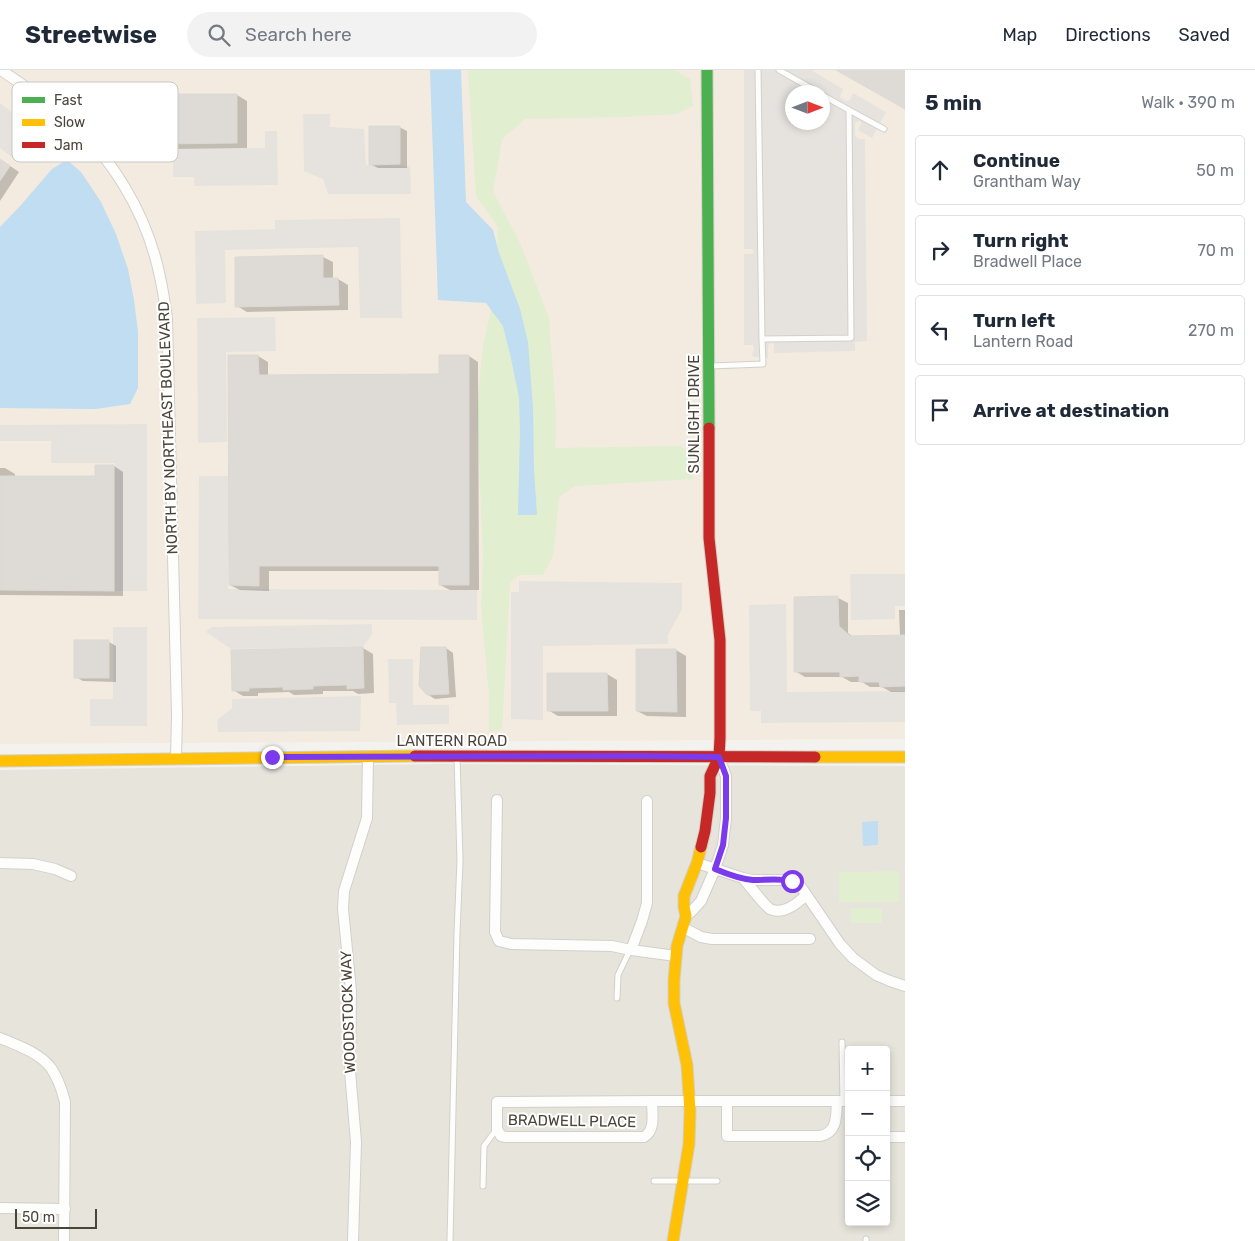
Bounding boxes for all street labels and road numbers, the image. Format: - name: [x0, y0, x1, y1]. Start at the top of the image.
- street label: NORTH BY NORTHEAST BOULEVARD: [155, 301, 181, 555]
- street label: SUNLIGHT DRIVE: [685, 355, 703, 473]
- street label: LANTERN ROAD: [397, 732, 507, 750]
- street label: WOODSTOCK WAY: [337, 950, 359, 1074]
- street label: BRADWELL PLACE: [508, 1111, 636, 1131]

